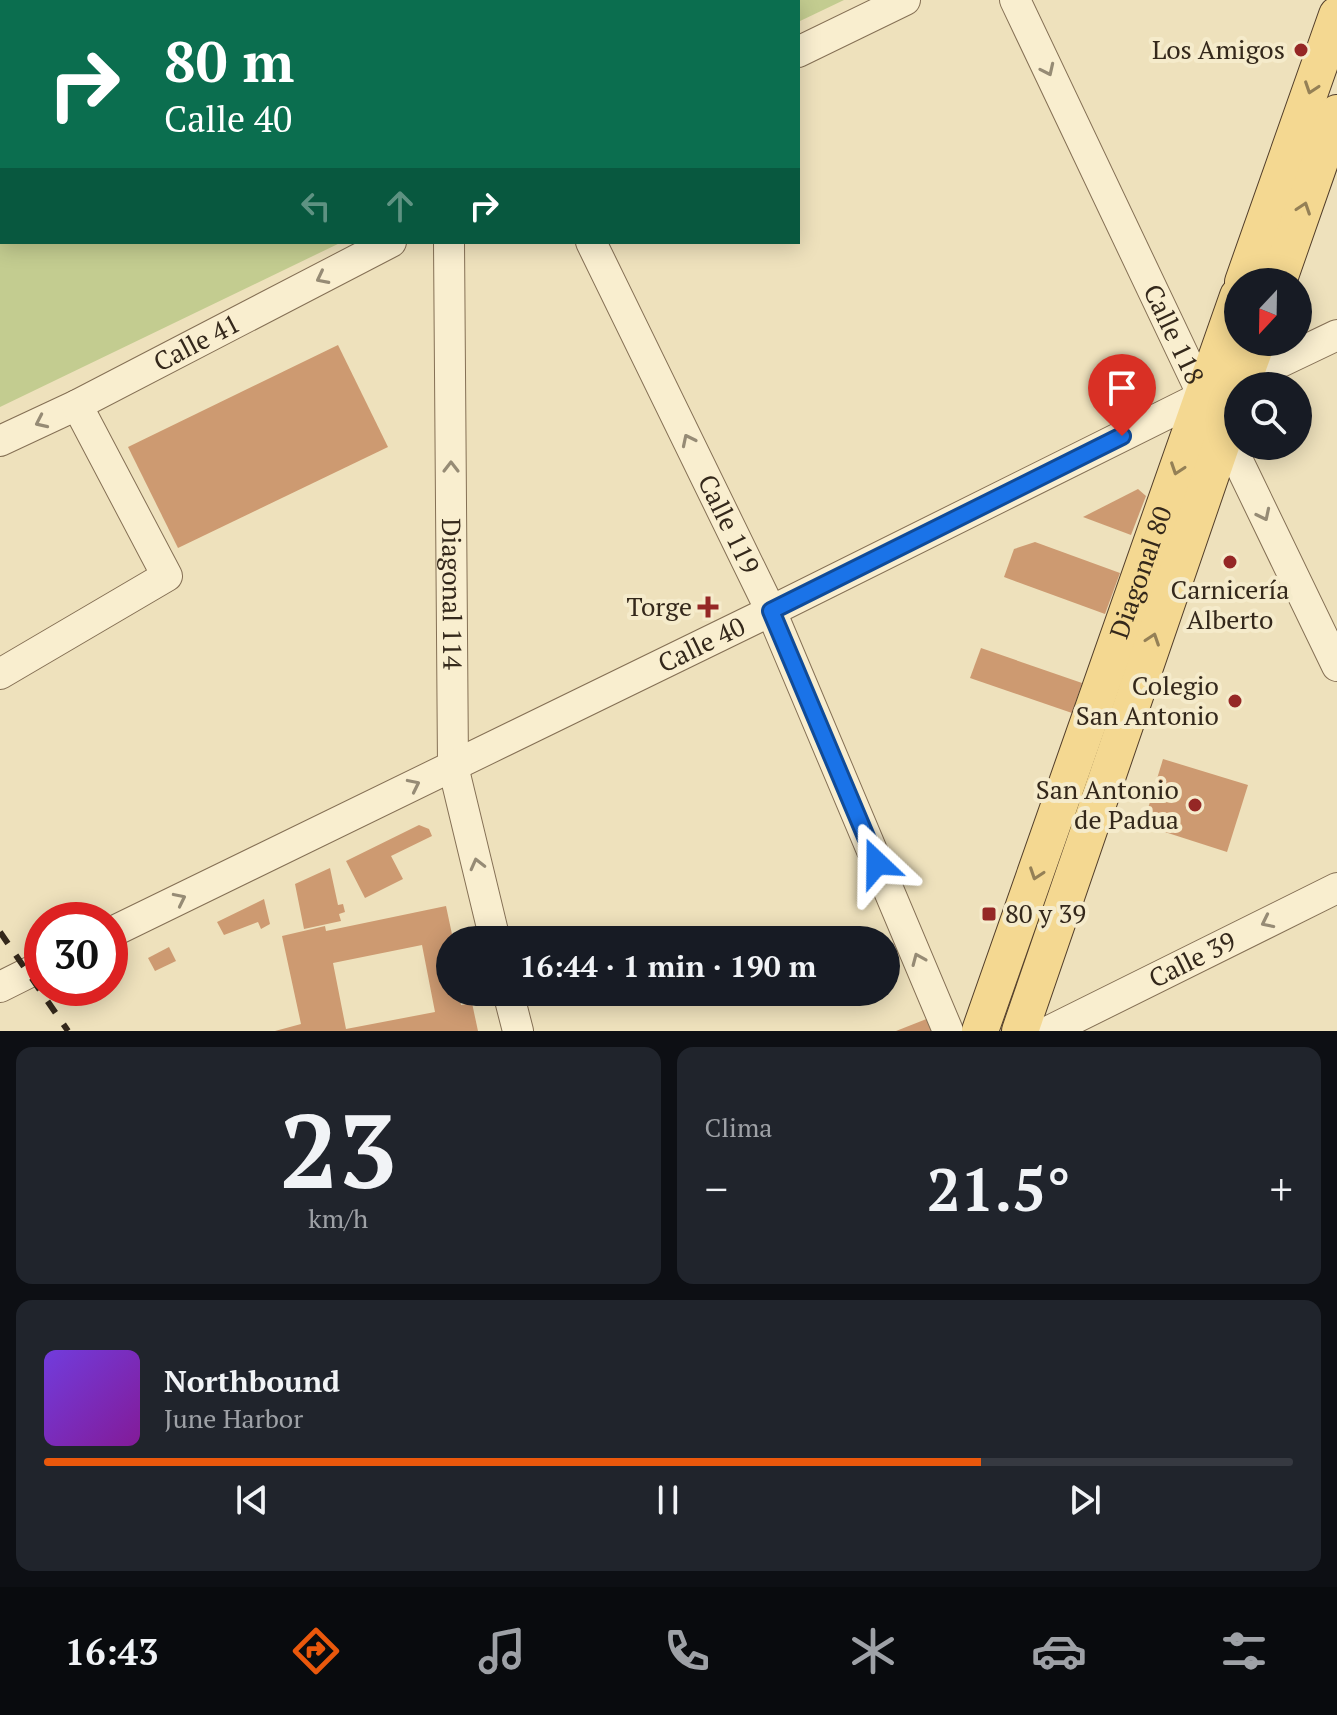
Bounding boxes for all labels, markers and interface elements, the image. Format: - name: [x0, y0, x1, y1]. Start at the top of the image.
- text: 80 m: [164, 24, 294, 98]
- icon: right: [32, 32, 136, 136]
- place label: Los Amigos: [1152, 32, 1285, 66]
- marker: Los Amigos: [1292, 41, 1310, 59]
- one-way arrow: [1038, 62, 1054, 77]
- one-way arrow: [1304, 80, 1321, 94]
- text: Calle 40: [164, 95, 292, 142]
- icon: left: [294, 184, 338, 228]
- icon: ahead: [378, 184, 422, 228]
- icon: right: [462, 184, 506, 228]
- one-way arrow: [1294, 202, 1310, 216]
- one-way arrow: [316, 268, 330, 283]
- north arrow: [1224, 268, 1312, 356]
- map controls: [1224, 268, 1312, 460]
- street label: Calle 118: [1136, 278, 1213, 389]
- street label: Calle 41: [147, 305, 245, 378]
- pin: [1088, 354, 1156, 436]
- icon: arrive: [1100, 366, 1144, 410]
- button: search: [1224, 372, 1312, 460]
- one-way arrow: [34, 412, 49, 428]
- one-way arrow: [682, 434, 698, 448]
- one-way arrow: [442, 460, 460, 473]
- one-way arrow: [1170, 462, 1186, 476]
- street label: Calle 119: [691, 468, 768, 579]
- street label: Diagonal 80: [1101, 501, 1179, 643]
- one-way arrow: [1254, 506, 1270, 521]
- street label: Diagonal 114: [435, 518, 470, 670]
- marker: Carnicería Alberto: [1221, 553, 1239, 571]
- place label: Carnicería Alberto: [1171, 572, 1289, 636]
- place label: Torge: [626, 589, 692, 623]
- marker: Torge: [699, 598, 717, 616]
- street label: Calle 40: [652, 608, 750, 680]
- one-way arrow: [1144, 633, 1160, 647]
- place label: Colegio San Antonio: [1076, 668, 1219, 732]
- marker: Colegio San Antonio: [1226, 692, 1244, 710]
- place label: San Antonio de Padua: [1036, 772, 1179, 836]
- one-way arrow: [405, 779, 420, 795]
- marker: San Antonio de Padua: [1186, 796, 1204, 814]
- position arrow: [835, 821, 919, 905]
- one-way arrow: [469, 858, 486, 872]
- one-way arrow: [1030, 866, 1046, 880]
- one-way arrow: [172, 893, 187, 909]
- place label: 80 y 39: [1005, 896, 1086, 930]
- speed limit sign: 30: [24, 902, 128, 1006]
- marker: 80 y 39: [980, 905, 998, 923]
- one-way arrow: [1261, 913, 1276, 928]
- street label: Calle 39: [1143, 923, 1241, 995]
- text: 16:44 · 1 min · 190 m: [520, 946, 816, 986]
- one-way arrow: [911, 953, 927, 967]
- text: 23: [279, 1080, 397, 1218]
- text: Clima: [705, 1110, 772, 1144]
- text: 21.5°: [927, 1149, 1071, 1228]
- text: −: [705, 1159, 728, 1218]
- text: +: [1270, 1159, 1293, 1218]
- text: km/h: [308, 1201, 368, 1235]
- text: Northbound: [164, 1361, 340, 1401]
- text: June Harbor: [164, 1401, 303, 1435]
- icon: previous: [230, 1478, 274, 1522]
- icon: pause: [646, 1478, 690, 1522]
- icon: next: [1063, 1478, 1107, 1522]
- icon: directions: [288, 1623, 344, 1679]
- icon: music: [474, 1623, 530, 1679]
- icon: phone: [659, 1623, 715, 1679]
- icon: climate: [845, 1623, 901, 1679]
- icon: car: [1031, 1623, 1087, 1679]
- icon: filters: [1216, 1623, 1272, 1679]
- text: 16:43: [65, 1628, 159, 1675]

